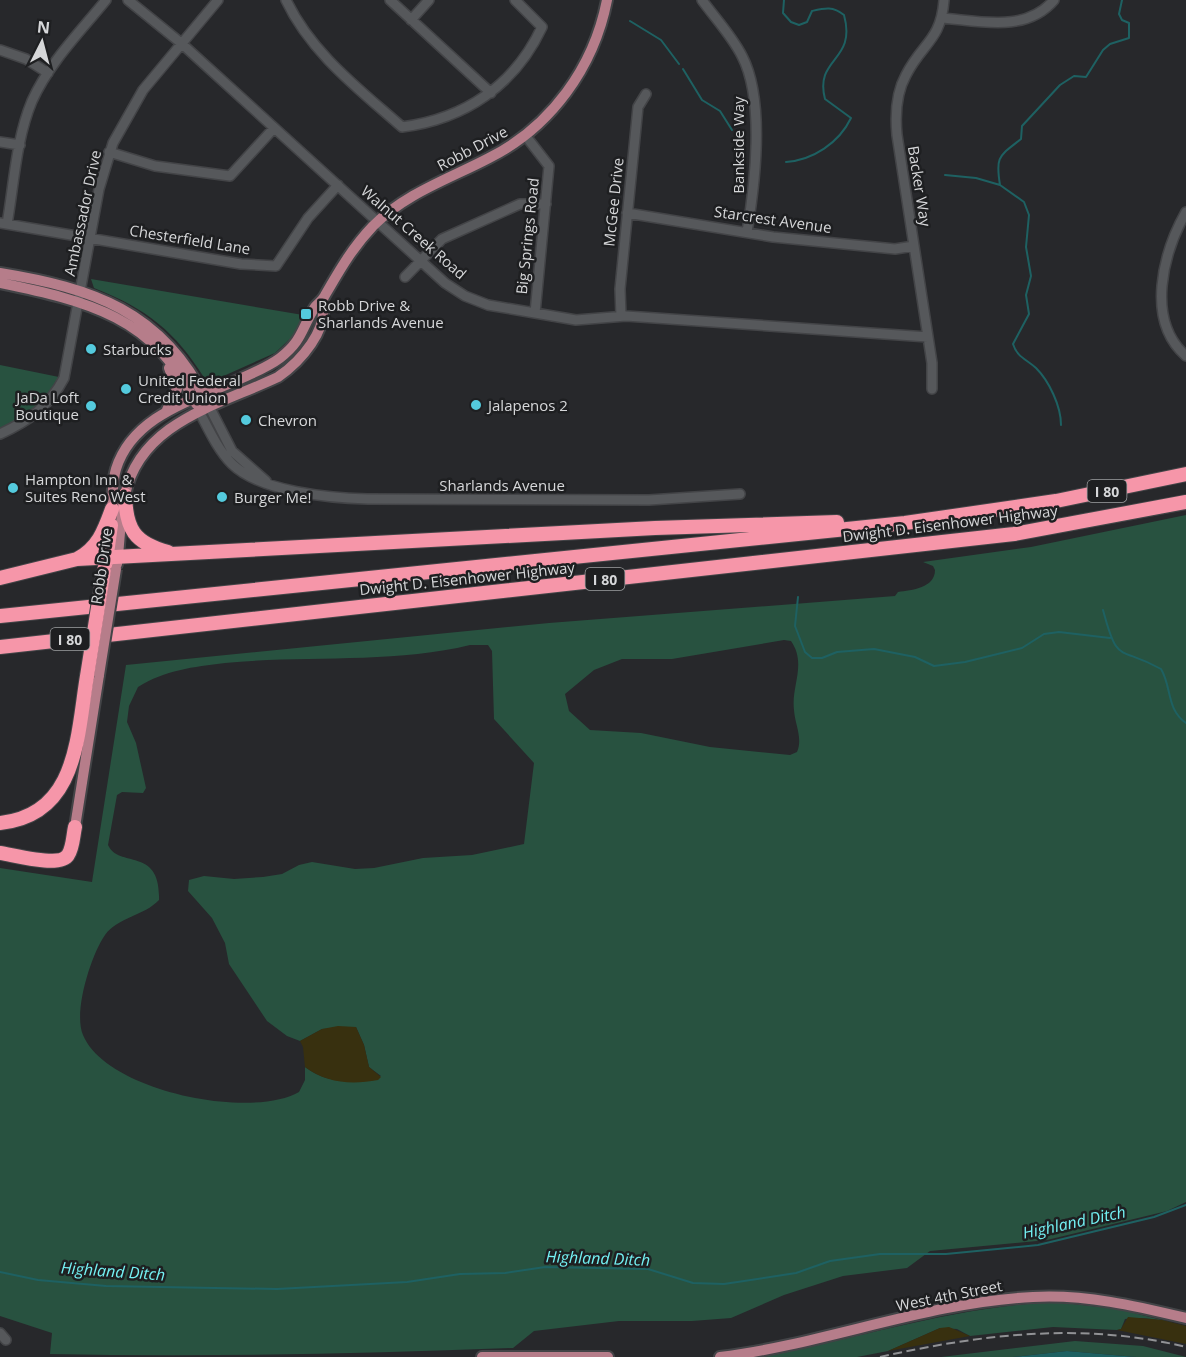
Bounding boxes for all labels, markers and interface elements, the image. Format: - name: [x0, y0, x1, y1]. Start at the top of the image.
- north arrow: [12, 12, 72, 72]
- text: N: [36, 15, 51, 39]
- street label: Bankside Way: [728, 96, 748, 194]
- street label: Robb Drive: [433, 121, 511, 175]
- street label: Backer Way: [904, 144, 936, 228]
- street label: Ambassador Drive: [59, 148, 105, 278]
- street label: McGee Drive: [598, 157, 628, 247]
- street label: Big Springs Road: [511, 177, 543, 295]
- street label: Walnut Creek Road: [357, 181, 471, 283]
- street label: Starcrest Avenue: [713, 201, 833, 237]
- street label: Chesterfield Lane: [128, 220, 252, 258]
- place label: Robb Drive & Sharlands Avenue: [318, 295, 444, 332]
- marker: Robb Drive & Sharlands Avenue: [299, 307, 313, 321]
- place label: Starbucks: [103, 339, 172, 359]
- marker: Starbucks: [84, 342, 98, 356]
- place label: United Federal Credit Union: [138, 370, 241, 407]
- marker: United Federal Credit Union: [119, 382, 133, 396]
- place label: JaDa Loft Boutique: [14, 387, 79, 424]
- place label: Jalapenos 2: [486, 395, 568, 415]
- marker: Jalapenos 2: [469, 398, 483, 412]
- marker: JaDa Loft Boutique: [84, 399, 98, 413]
- place label: Chevron: [258, 410, 317, 430]
- marker: Chevron: [239, 413, 253, 427]
- place label: Hampton Inn & Suites Reno West: [25, 469, 146, 506]
- street label: Sharlands Avenue: [439, 475, 565, 495]
- road number: I 80: [1088, 480, 1126, 502]
- marker: Hampton Inn & Suites Reno West: [6, 481, 20, 495]
- place label: Burger Me!: [234, 487, 312, 507]
- marker: Burger Me!: [215, 490, 229, 504]
- street label: Dwight D. Eisenhower Highway: [841, 500, 1059, 546]
- street label: Robb Drive: [86, 526, 116, 606]
- street label: Dwight D. Eisenhower Highway: [358, 557, 576, 599]
- road number: I 80: [586, 568, 624, 590]
- road number: I 80: [50, 628, 90, 650]
- water label: Highland Ditch: [1021, 1200, 1127, 1244]
- water label: Highland Ditch: [545, 1245, 651, 1271]
- water label: Highland Ditch: [60, 1256, 166, 1286]
- street label: West 4th Street: [894, 1275, 1004, 1315]

